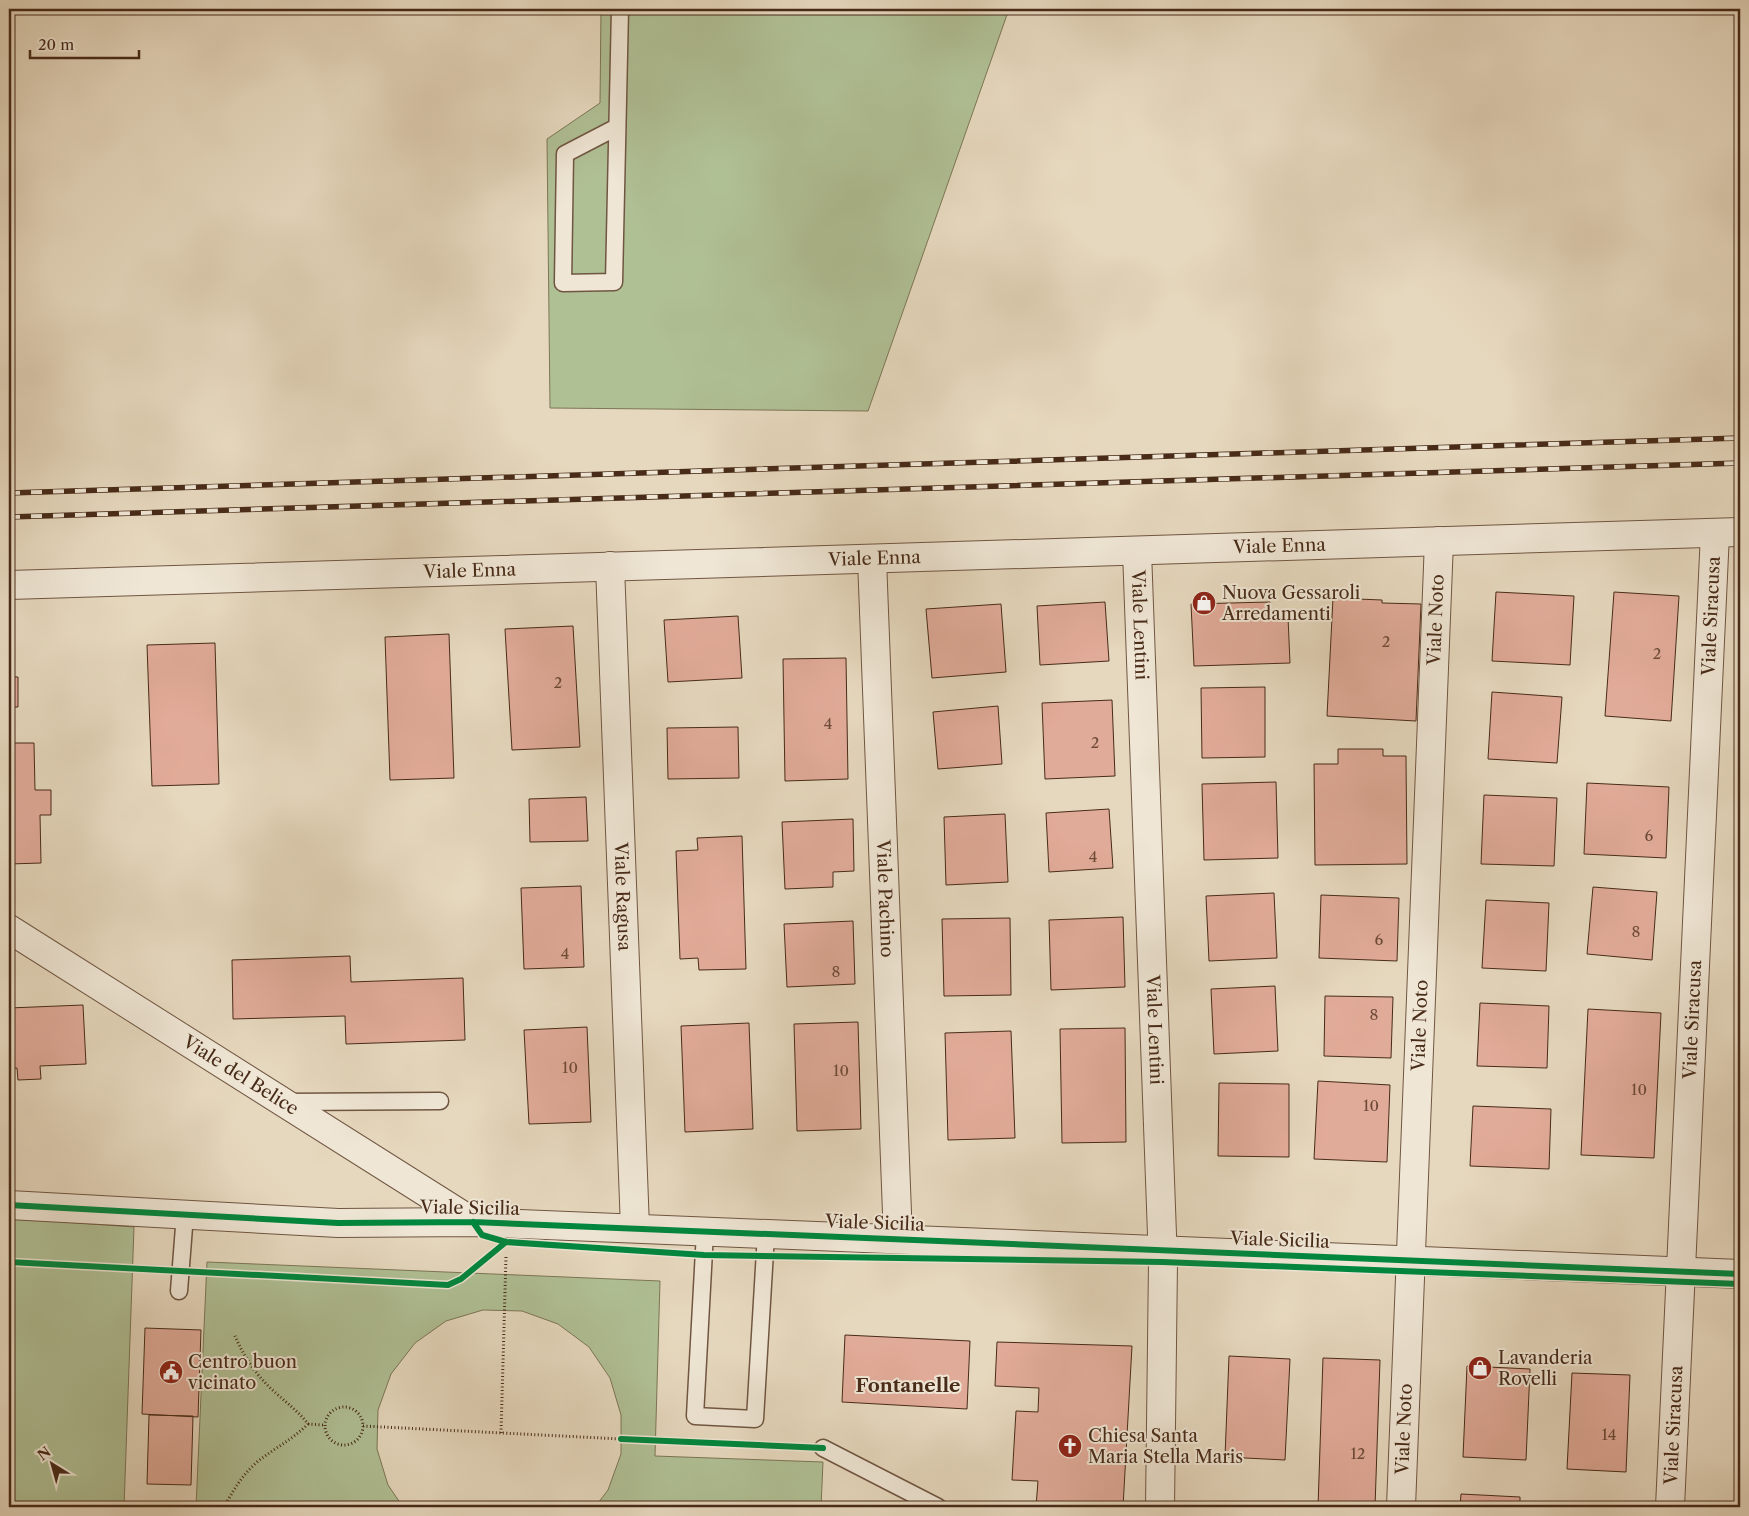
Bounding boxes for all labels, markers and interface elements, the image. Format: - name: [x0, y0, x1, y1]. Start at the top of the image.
- scale bar: [30, 28, 139, 60]
- text: 20 m: [38, 35, 74, 54]
- street label: Viale Enna: [1232, 534, 1327, 559]
- street label: Viale Enna: [827, 546, 922, 571]
- street label: Viale Siracusa: [1697, 555, 1725, 677]
- street label: Viale Enna: [422, 558, 517, 583]
- street label: Viale Lentini: [1127, 569, 1153, 681]
- street label: Viale Noto: [1423, 574, 1449, 667]
- place label: Nuova Gessaroli Arredamenti: [1221, 582, 1361, 625]
- shop icon: Nuova Gessaroli Arredamenti: [1191, 590, 1217, 616]
- house number: 2: [1382, 632, 1390, 651]
- house number: 2: [1653, 644, 1661, 663]
- house number: 2: [554, 673, 562, 692]
- house number: 4: [824, 714, 832, 733]
- house number: 2: [1091, 733, 1099, 752]
- house number: 6: [1645, 826, 1654, 845]
- street label: Viale Pachino: [872, 838, 898, 958]
- street label: Viale Ragusa: [609, 841, 636, 952]
- house number: 4: [1089, 847, 1097, 866]
- house number: 8: [1632, 922, 1641, 941]
- house number: 6: [1375, 930, 1384, 949]
- house number: 4: [561, 944, 569, 963]
- street label: Viale Siracusa: [1679, 959, 1706, 1081]
- house number: 8: [832, 962, 841, 981]
- street label: Viale Lentini: [1141, 973, 1168, 1086]
- street label: Viale Noto: [1407, 979, 1433, 1072]
- house number: 8: [1370, 1005, 1379, 1024]
- street label: Viale del Belice: [178, 1030, 303, 1120]
- house number: 10: [562, 1058, 578, 1077]
- house number: 10: [833, 1061, 849, 1080]
- house number: 10: [1631, 1080, 1647, 1099]
- house number: 10: [1363, 1096, 1379, 1115]
- street label: Viale Sicilia: [419, 1196, 521, 1220]
- street label: Viale Sicilia: [824, 1210, 926, 1236]
- street label: Viale Sicilia: [1229, 1227, 1331, 1253]
- place label: Lavanderia Rovelli: [1498, 1347, 1593, 1390]
- place label: Centro buon vicinato: [187, 1351, 297, 1394]
- shop icon: Lavanderia Rovelli: [1467, 1355, 1493, 1381]
- public building icon: Centro buon vicinato: [158, 1359, 184, 1385]
- street label: Viale Siracusa: [1660, 1364, 1688, 1486]
- district label: Fontanelle: [856, 1374, 960, 1397]
- street label: Viale Noto: [1391, 1383, 1417, 1476]
- place label: Chiesa Santa Maria Stella Maris: [1088, 1425, 1243, 1468]
- house number: 14: [1602, 1425, 1616, 1444]
- church icon: Chiesa Santa Maria Stella Maris: [1057, 1433, 1083, 1459]
- north arrow: [28, 1438, 78, 1488]
- text: N: [34, 1443, 54, 1464]
- house number: 12: [1351, 1444, 1365, 1463]

